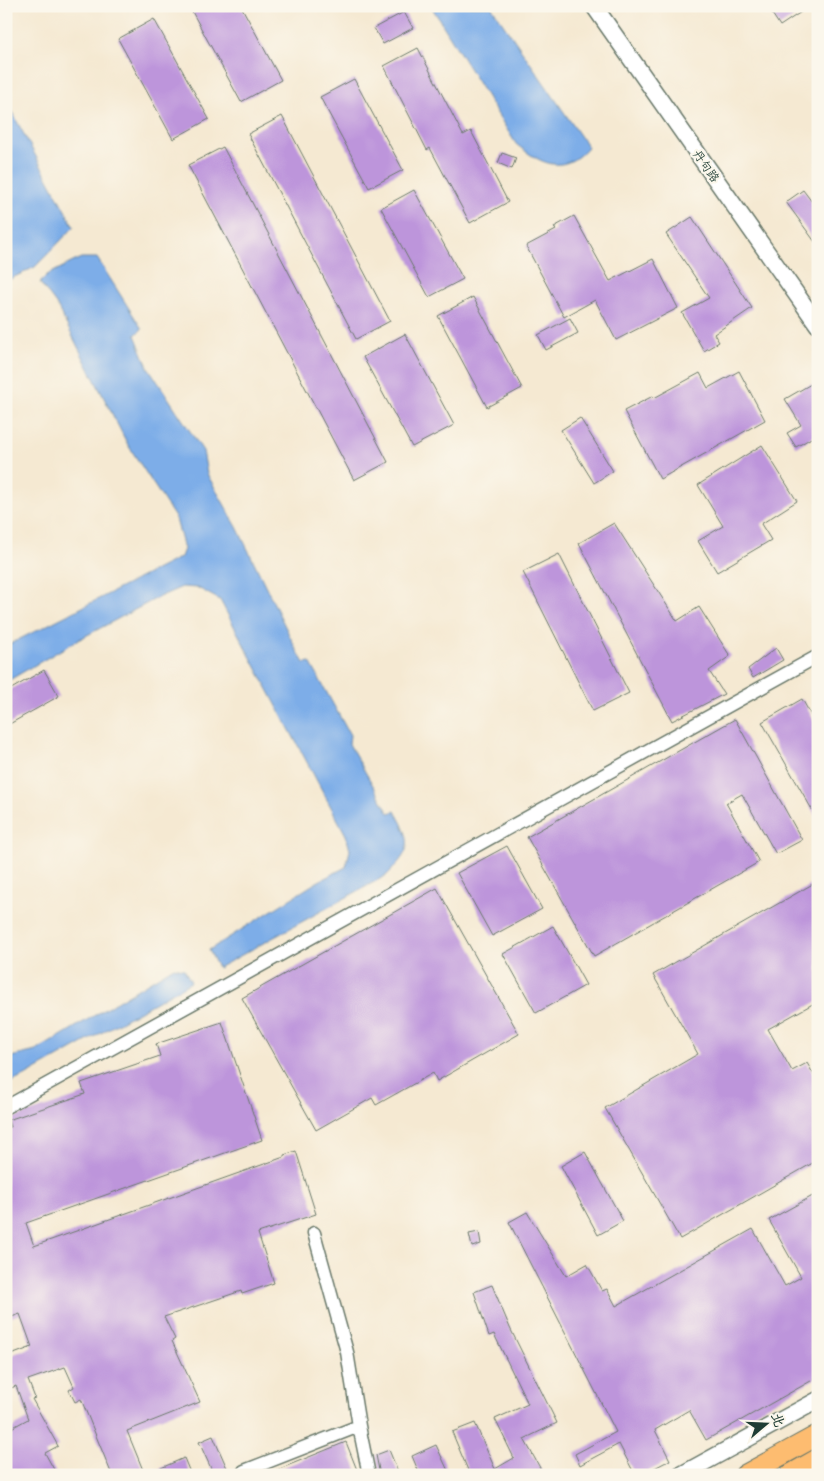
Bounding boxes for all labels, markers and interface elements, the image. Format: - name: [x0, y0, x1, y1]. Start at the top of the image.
- street label: 丹句路: [690, 146, 724, 185]
- north arrow: [742, 1398, 792, 1448]
- text: 北: [768, 1410, 790, 1429]

